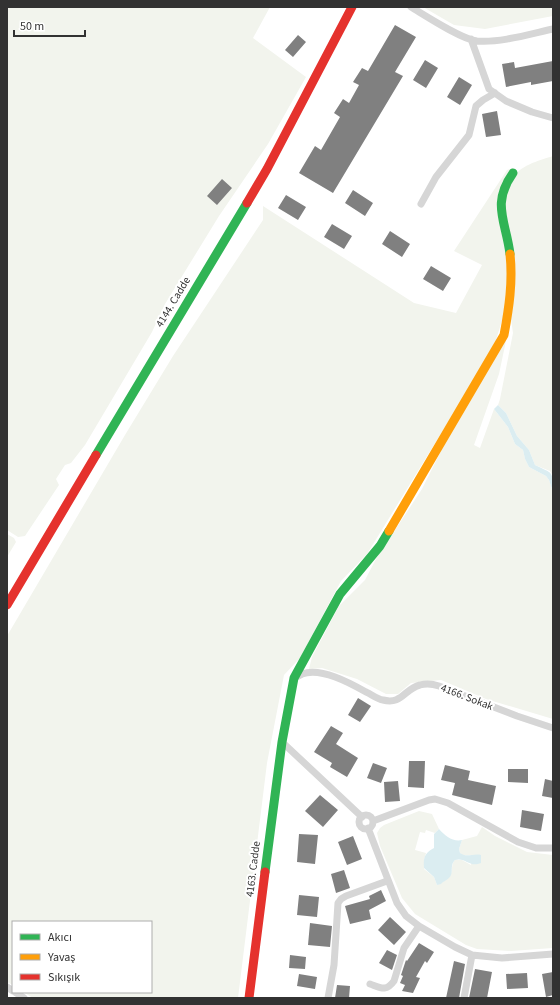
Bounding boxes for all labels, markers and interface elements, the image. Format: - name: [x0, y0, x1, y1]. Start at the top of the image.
- scale bar: [14, 12, 85, 38]
- text: 50 m: [20, 18, 44, 35]
- street label: 4144. Cadde: [152, 274, 194, 330]
- street label: 4166. Sokak: [439, 680, 496, 714]
- street label: 4163. Cadde: [242, 840, 264, 898]
- legend: [12, 921, 152, 993]
- text: Akıcı: [48, 929, 72, 946]
- text: Yavaş: [47, 949, 75, 966]
- text: Sıkışık: [48, 969, 80, 986]

